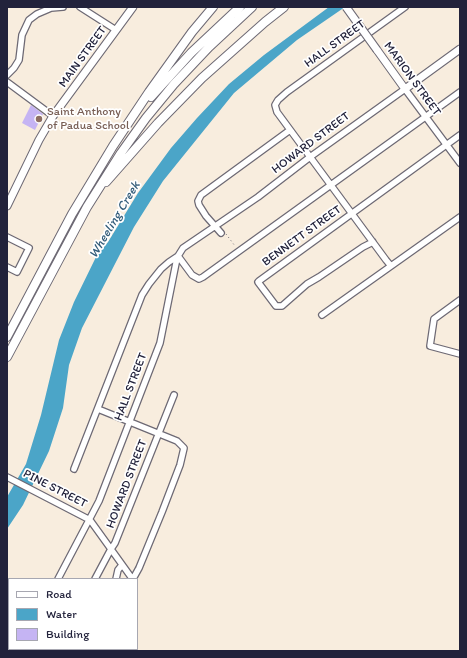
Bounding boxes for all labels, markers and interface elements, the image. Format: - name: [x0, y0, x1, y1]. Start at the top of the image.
- street label: HALL STREET: [302, 17, 368, 71]
- street label: MAIN STREET: [56, 24, 110, 90]
- street label: MARION STREET: [380, 39, 444, 119]
- place label: Saint Anthony of Padua School: [47, 105, 129, 133]
- street label: HOWARD STREET: [269, 109, 353, 177]
- marker: Saint Anthony of Padua School: [34, 114, 44, 124]
- water label: Wheeling Creek: [86, 179, 144, 261]
- street label: BENNETT STREET: [260, 202, 344, 270]
- street label: HALL STREET: [111, 351, 151, 423]
- street label: HOWARD STREET: [103, 438, 151, 530]
- street label: PINE STREET: [21, 467, 89, 511]
- legend: [8, 578, 138, 650]
- text: Road: [46, 587, 72, 601]
- text: Water: [46, 607, 77, 621]
- text: Building: [46, 627, 89, 641]

